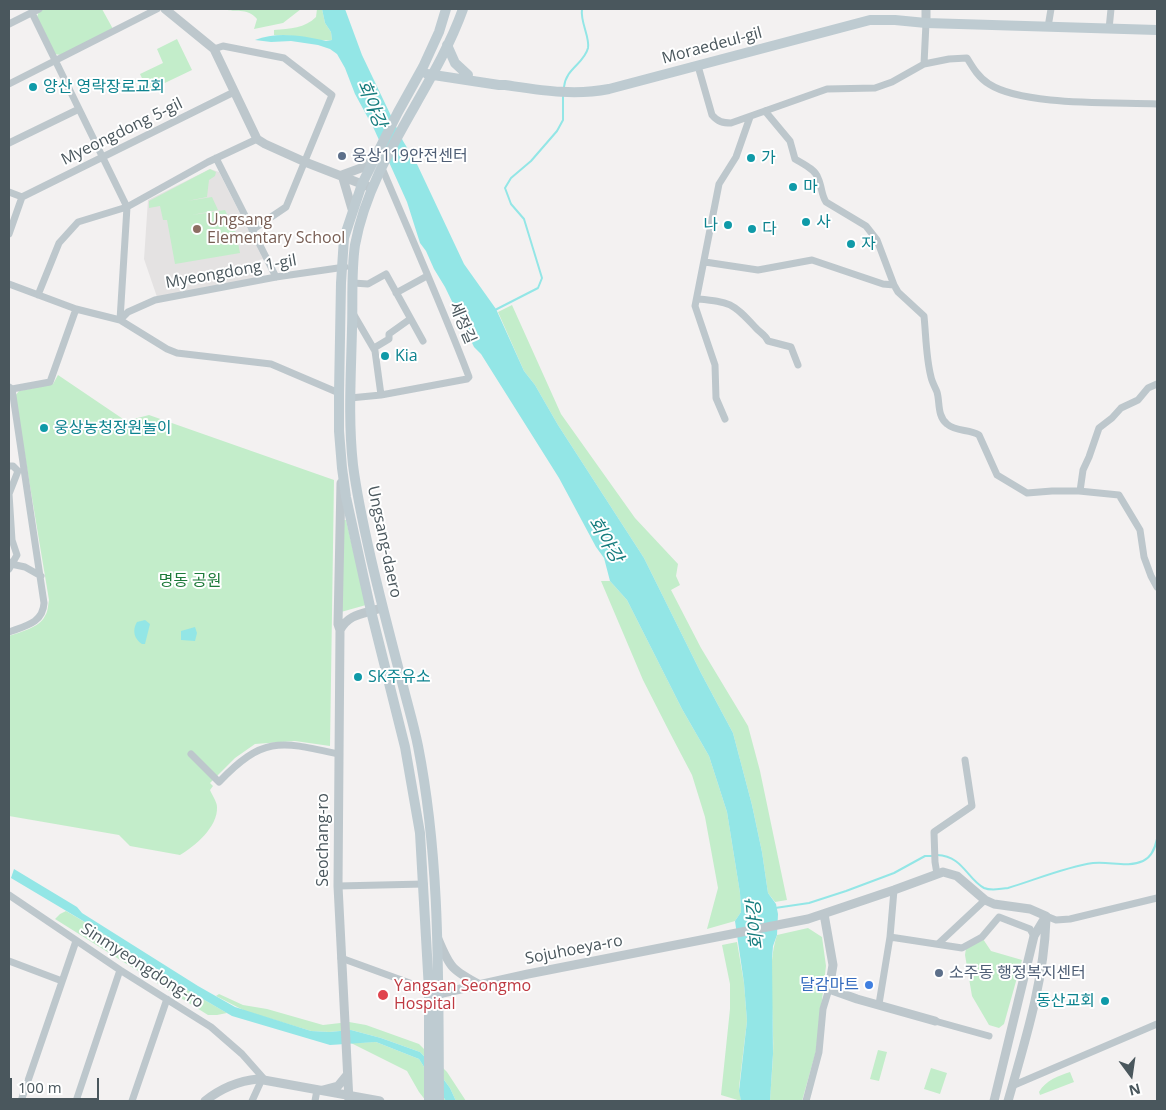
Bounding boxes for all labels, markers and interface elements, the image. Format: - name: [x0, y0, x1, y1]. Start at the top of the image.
- street label: Moraedeul-gil: [660, 23, 764, 69]
- place label: 양산 영락장로교회: [43, 77, 165, 97]
- water label: 회야강: [352, 77, 390, 131]
- marker: 양산 영락장로교회: [27, 81, 39, 93]
- street label: Myeongdong 5-gil: [58, 94, 186, 170]
- place label: 웅상119안전센터: [352, 146, 468, 166]
- place label: 가: [761, 148, 776, 168]
- marker: 웅상119안전센터: [336, 150, 348, 162]
- marker: 가: [745, 152, 757, 164]
- place label: 마: [803, 177, 818, 197]
- marker: 마: [787, 181, 799, 193]
- place label: Ungsang Elementary School: [207, 210, 345, 248]
- place label: 사: [816, 212, 831, 232]
- place label: 나: [703, 215, 718, 235]
- marker: 사: [800, 216, 812, 228]
- marker: 나: [722, 219, 734, 231]
- place label: 다: [762, 219, 777, 239]
- marker: Ungsang Elementary School: [191, 223, 203, 235]
- marker: 다: [746, 223, 758, 235]
- place label: 자: [861, 234, 876, 254]
- marker: 자: [845, 238, 857, 250]
- street label: Myeongdong 1-gil: [164, 251, 298, 293]
- street label: 세정길: [445, 299, 479, 347]
- place label: Kia: [395, 346, 418, 366]
- marker: Kia: [379, 350, 391, 362]
- place label: 웅상농청장원놀이: [54, 418, 172, 438]
- marker: 웅상농청장원놀이: [38, 422, 50, 434]
- street label: Ungsang-daero: [363, 484, 405, 600]
- water label: 회야강: [583, 513, 627, 567]
- park label: 명동 공원: [158, 571, 222, 591]
- place label: SK주유소: [368, 667, 431, 687]
- marker: SK주유소: [352, 671, 364, 683]
- street label: Seochang-ro: [313, 793, 333, 887]
- water label: 회야강: [743, 899, 769, 951]
- street label: Sinmyeongdong-ro: [77, 919, 207, 1013]
- street label: Sojuhoeya-ro: [524, 931, 624, 969]
- place label: 소주동 행정복지센터: [949, 963, 1086, 983]
- marker: 소주동 행정복지센터: [933, 967, 945, 979]
- place label: 달감마트: [800, 975, 859, 995]
- place label: Yangsan Seongmo Hospital: [394, 976, 531, 1014]
- marker: 달감마트: [863, 979, 875, 991]
- marker: Yangsan Seongmo Hospital: [376, 988, 390, 1002]
- place label: 동산교회: [1036, 991, 1095, 1011]
- marker: 동산교회: [1099, 995, 1111, 1007]
- north arrow: [1106, 1050, 1156, 1100]
- scale bar: [12, 1068, 101, 1100]
- text: 100 m: [18, 1077, 62, 1097]
- text: N: [1127, 1079, 1143, 1101]

